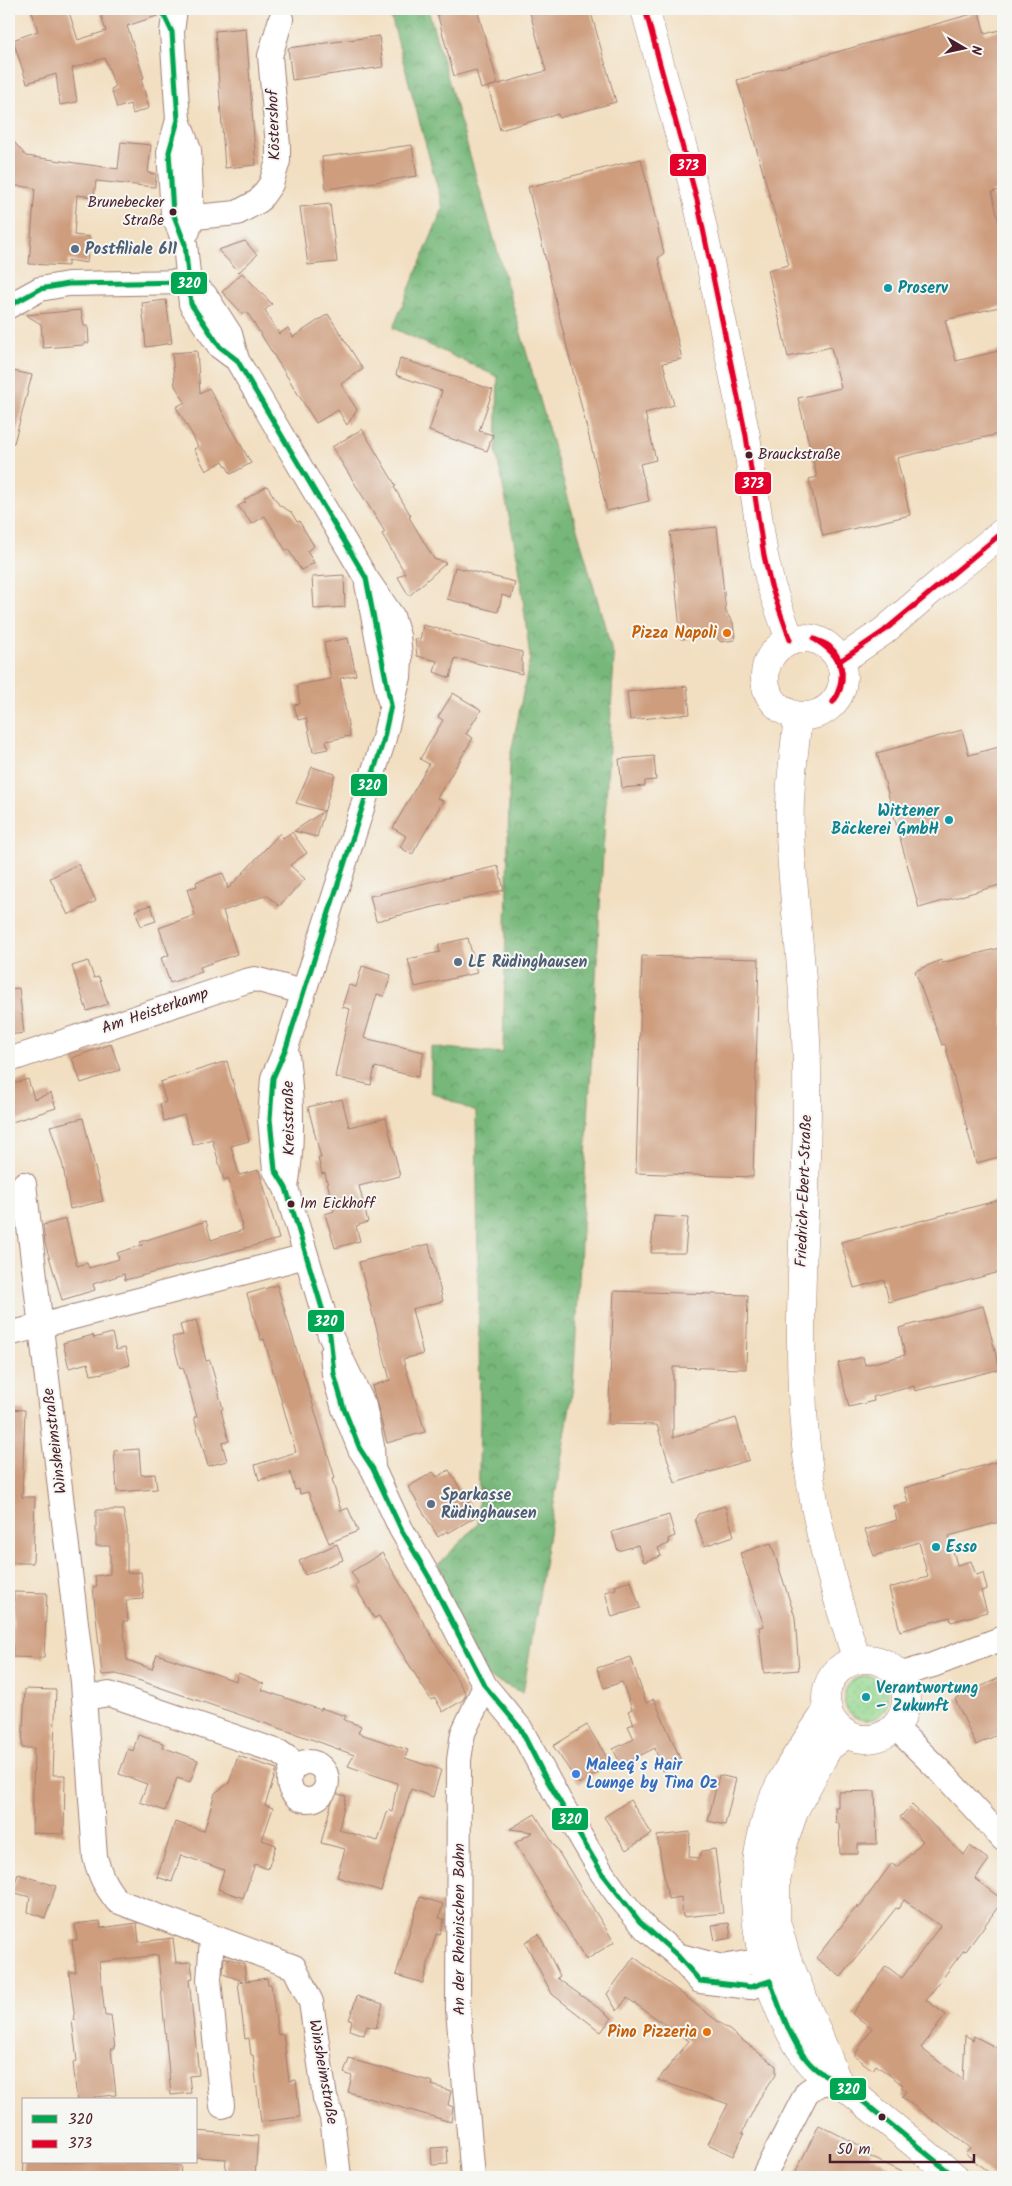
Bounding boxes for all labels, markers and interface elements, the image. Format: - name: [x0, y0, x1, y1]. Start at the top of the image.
- north arrow: [940, 22, 990, 72]
- text: N: [964, 44, 987, 56]
- street label: Köstershof: [260, 87, 288, 161]
- line badge: 373: [669, 153, 707, 177]
- text: 373: [676, 155, 699, 177]
- place label: Brunebecker Straße: [87, 191, 165, 233]
- marker: Brunebecker Straße: [168, 207, 178, 217]
- place label: Postfiliale 611: [85, 237, 177, 262]
- marker: Postfiliale 611: [69, 243, 81, 255]
- line badge: 320: [170, 271, 208, 295]
- text: 320: [176, 273, 201, 295]
- place label: Proserv: [898, 276, 949, 301]
- marker: Proserv: [882, 282, 894, 294]
- place label: Brauckstraße: [758, 443, 840, 467]
- marker: Brauckstraße: [744, 450, 754, 460]
- line badge: 373: [734, 471, 772, 495]
- text: 373: [741, 473, 764, 495]
- place label: Pizza Napoli: [632, 621, 718, 646]
- marker: Pizza Napoli: [721, 627, 733, 639]
- line badge: 320: [350, 773, 388, 797]
- text: 320: [356, 775, 381, 797]
- place label: Wittener Bäckerei GmbH: [831, 799, 940, 842]
- marker: Wittener Bäckerei GmbH: [943, 814, 955, 826]
- place label: LE Rüdinghausen: [468, 950, 588, 975]
- marker: LE Rüdinghausen: [452, 956, 464, 968]
- street label: Am Heisterkamp: [98, 981, 212, 1041]
- street label: Kreisstraße: [276, 1080, 302, 1156]
- street label: Friedrich-Ebert-Straße: [789, 1114, 819, 1268]
- place label: Im Eickhoff: [300, 1192, 376, 1216]
- marker: Im Eickhoff: [286, 1199, 296, 1209]
- line badge: 320: [307, 1309, 345, 1333]
- text: 320: [313, 1311, 338, 1333]
- street label: Winsheimstraße: [36, 1387, 74, 1495]
- place label: Sparkasse Rüdinghausen: [441, 1483, 537, 1526]
- marker: Sparkasse Rüdinghausen: [425, 1498, 437, 1510]
- place label: Esso: [946, 1535, 977, 1560]
- marker: Esso: [930, 1541, 942, 1553]
- place label: Verantwortung – Zukunft: [876, 1676, 978, 1719]
- marker: Verantwortung – Zukunft: [860, 1691, 872, 1703]
- place label: Maleeq’s Hair Lounge by Tina Oz: [586, 1753, 718, 1796]
- marker: Maleeq’s Hair Lounge by Tina Oz: [570, 1768, 582, 1780]
- line badge: 320: [551, 1807, 589, 1831]
- text: 320: [557, 1809, 582, 1831]
- street label: An der Rheinischen Bahn: [447, 1843, 472, 2015]
- street label: Winsheimstraße: [301, 2017, 345, 2127]
- place label: Pino Pizzeria: [608, 2020, 697, 2045]
- marker: Pino Pizzeria: [701, 2026, 713, 2038]
- line badge: 320: [829, 2077, 867, 2101]
- text: 320: [835, 2079, 860, 2101]
- legend: [22, 2098, 198, 2164]
- text: 320: [68, 2108, 93, 2132]
- unlabelled marker: [877, 2112, 887, 2122]
- scale bar: [830, 2131, 973, 2163]
- text: 373: [68, 2132, 92, 2156]
- text: 50 m: [837, 2138, 871, 2162]

